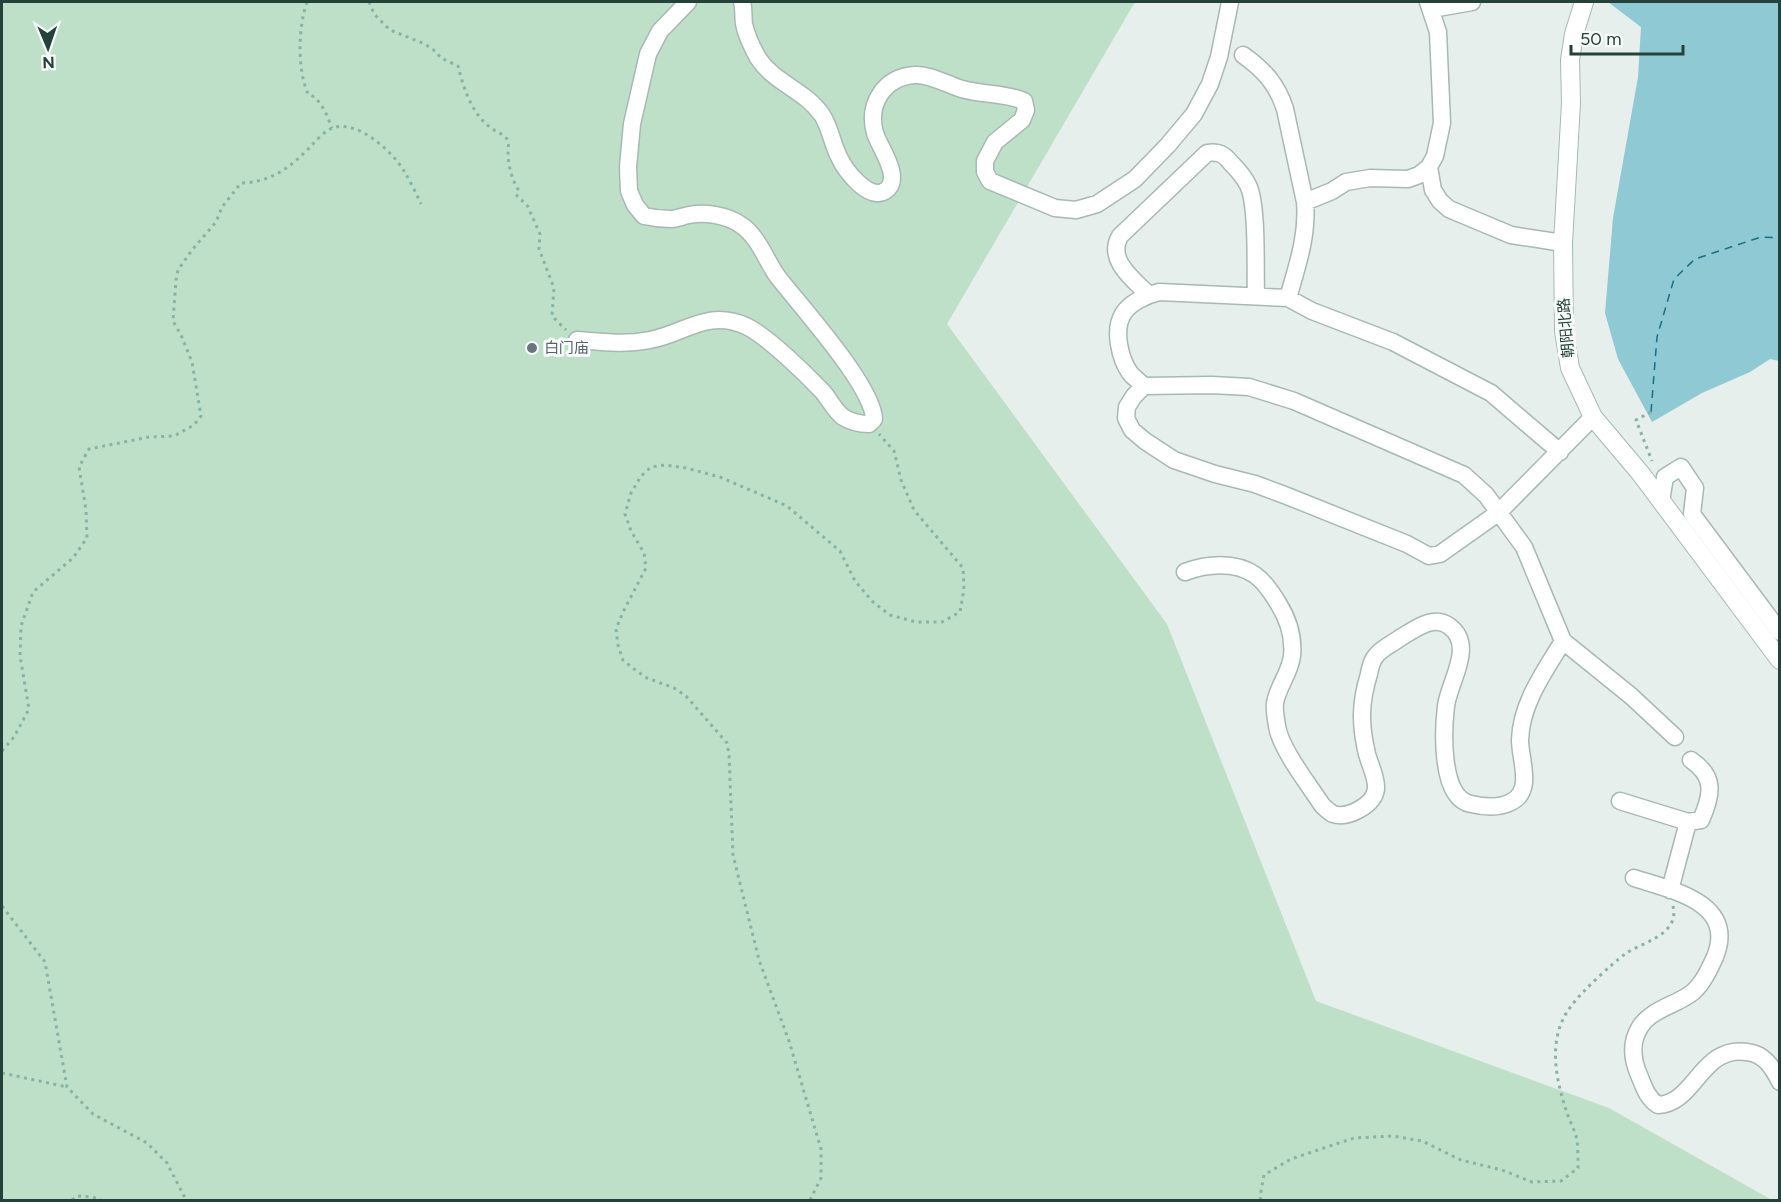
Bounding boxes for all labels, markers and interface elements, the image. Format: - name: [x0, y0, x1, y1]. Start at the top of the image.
- north arrow: [18, 18, 78, 78]
- scale bar: [1571, 18, 1684, 56]
- text: 50 m: [1580, 28, 1622, 50]
- text: N: [42, 53, 55, 72]
- street label: 朝阳北路: [1554, 297, 1578, 359]
- place label: 白门庙: [544, 339, 589, 357]
- marker: 白门庙: [525, 341, 539, 355]

